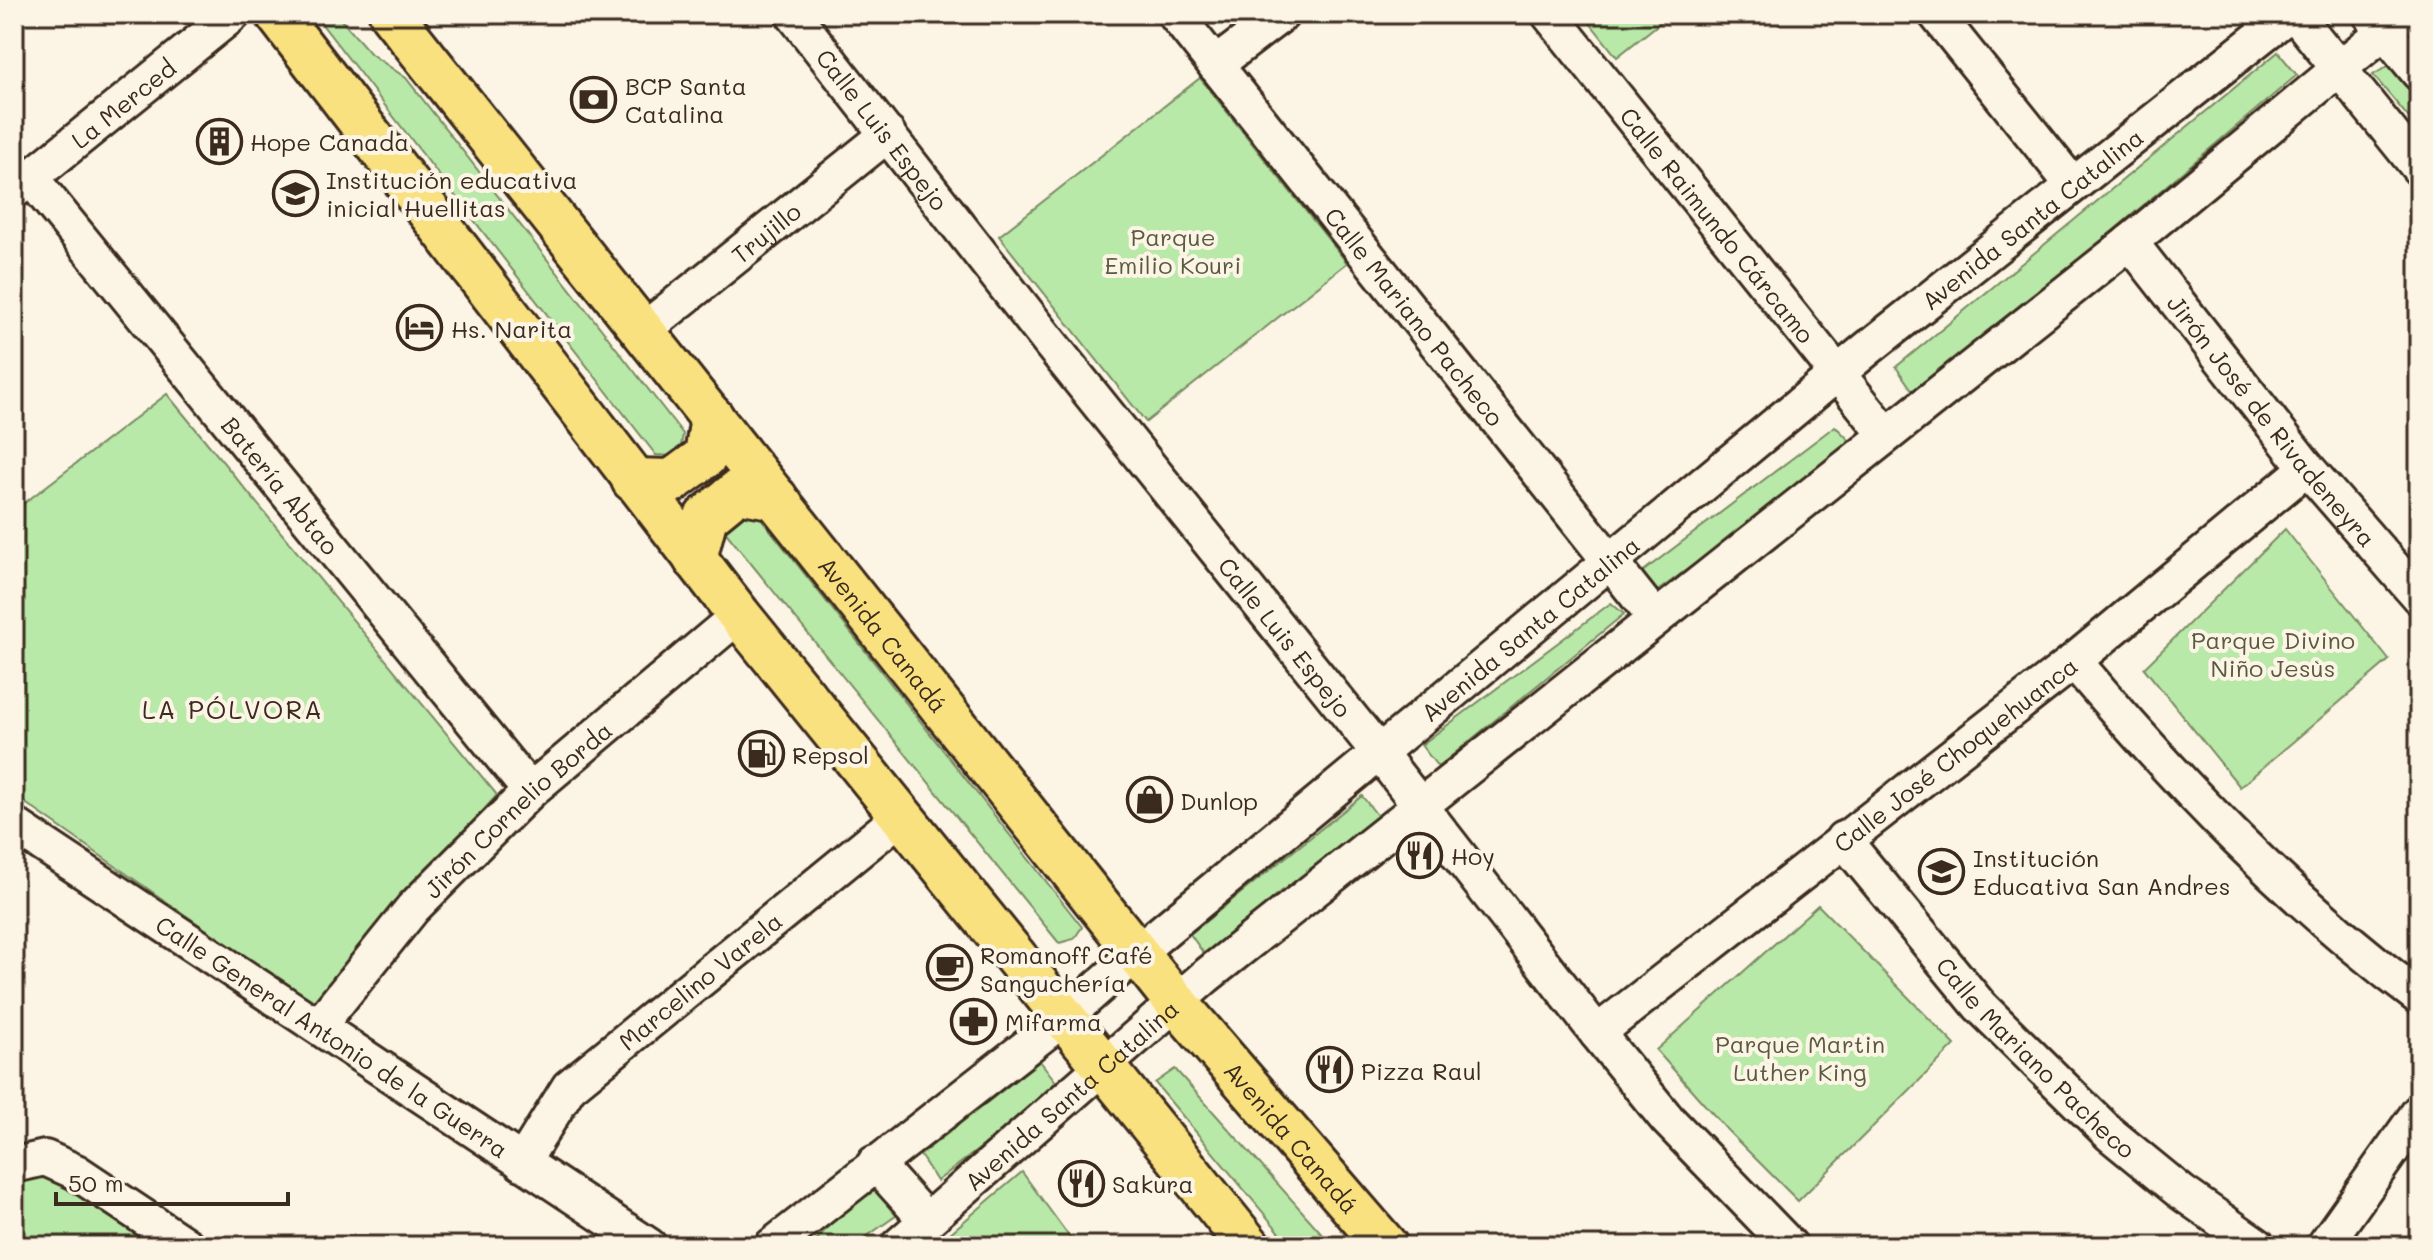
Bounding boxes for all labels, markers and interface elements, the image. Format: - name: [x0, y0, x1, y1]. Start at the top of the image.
- street label: Calle Luis Espejo: [810, 42, 956, 216]
- street label: La Merced: [64, 51, 181, 155]
- place label: BCP Santa Catalina: [625, 70, 747, 129]
- bank icon: BCP Santa Catalina: [570, 75, 618, 123]
- street label: Calle Raimundo Cárcamo: [1614, 100, 1822, 349]
- building icon: Hope Canada: [195, 117, 243, 165]
- street label: Avenida Santa Catalina: [1915, 121, 2149, 316]
- place label: Hope Canada: [250, 126, 409, 157]
- place label: Institución educativa inicial Huellitas: [326, 164, 578, 223]
- school or university icon: Institución educativa inicial Huellitas: [271, 169, 319, 217]
- street label: Trujillo: [725, 195, 807, 270]
- street label: Calle Mariano Pacheco: [1319, 201, 1512, 432]
- park label: Parque Emilio Kouri: [1105, 221, 1241, 280]
- street label: Jirón José de Rivadeneyra: [2161, 288, 2383, 553]
- hotel icon: Hs. Narita: [396, 304, 444, 352]
- place label: Hs. Narita: [451, 313, 572, 344]
- street label: Batería Abtao: [216, 410, 346, 561]
- street label: Avenida Santa Catalina: [1414, 529, 1645, 727]
- street label: Avenida Canadá: [812, 550, 955, 719]
- street label: Calle Luis Espejo: [1212, 550, 1359, 723]
- park label: Parque Divino Niño Jesùs: [2191, 624, 2355, 683]
- street label: Calle José Choquehuanca: [1827, 649, 2083, 858]
- district label: LA PÓLVORA: [142, 692, 324, 726]
- street label: Jirón Cornelio Borda: [417, 714, 618, 904]
- fuel station icon: Repsol: [737, 730, 785, 778]
- place label: Repsol: [792, 739, 869, 770]
- shop icon: Dunlop: [1125, 776, 1173, 824]
- place label: Dunlop: [1180, 785, 1258, 816]
- restaurant icon: Hoy: [1396, 831, 1444, 879]
- place label: Hoy: [1451, 840, 1495, 871]
- place label: Institución Educativa San Andres: [1973, 842, 2231, 901]
- school or university icon: Institución Educativa San Andres: [1918, 847, 1966, 895]
- street label: Marcelino Varela: [612, 905, 788, 1056]
- street label: Calle General Antonio de la Guerra: [150, 908, 515, 1164]
- place label: Romanoff Café Sanguchería: [980, 939, 1153, 998]
- cafe icon: Romanoff Café Sanguchería: [925, 944, 973, 992]
- street label: Calle Mariano Pacheco: [1930, 950, 2142, 1164]
- street label: Avenida Santa Catalina: [958, 992, 1184, 1197]
- pharmacy icon: Mifarma: [950, 997, 998, 1045]
- place label: Mifarma: [1005, 1006, 1102, 1037]
- park label: Parque Martin Luther King: [1715, 1028, 1885, 1087]
- restaurant icon: Pizza Raul: [1306, 1046, 1354, 1094]
- street label: Avenida Canadá: [1218, 1055, 1366, 1219]
- place label: Pizza Raul: [1361, 1055, 1482, 1086]
- scale bar: [56, 1156, 288, 1206]
- restaurant icon: Sakura: [1057, 1159, 1105, 1207]
- text: 50 m: [68, 1167, 124, 1198]
- place label: Sakura: [1112, 1168, 1193, 1199]

